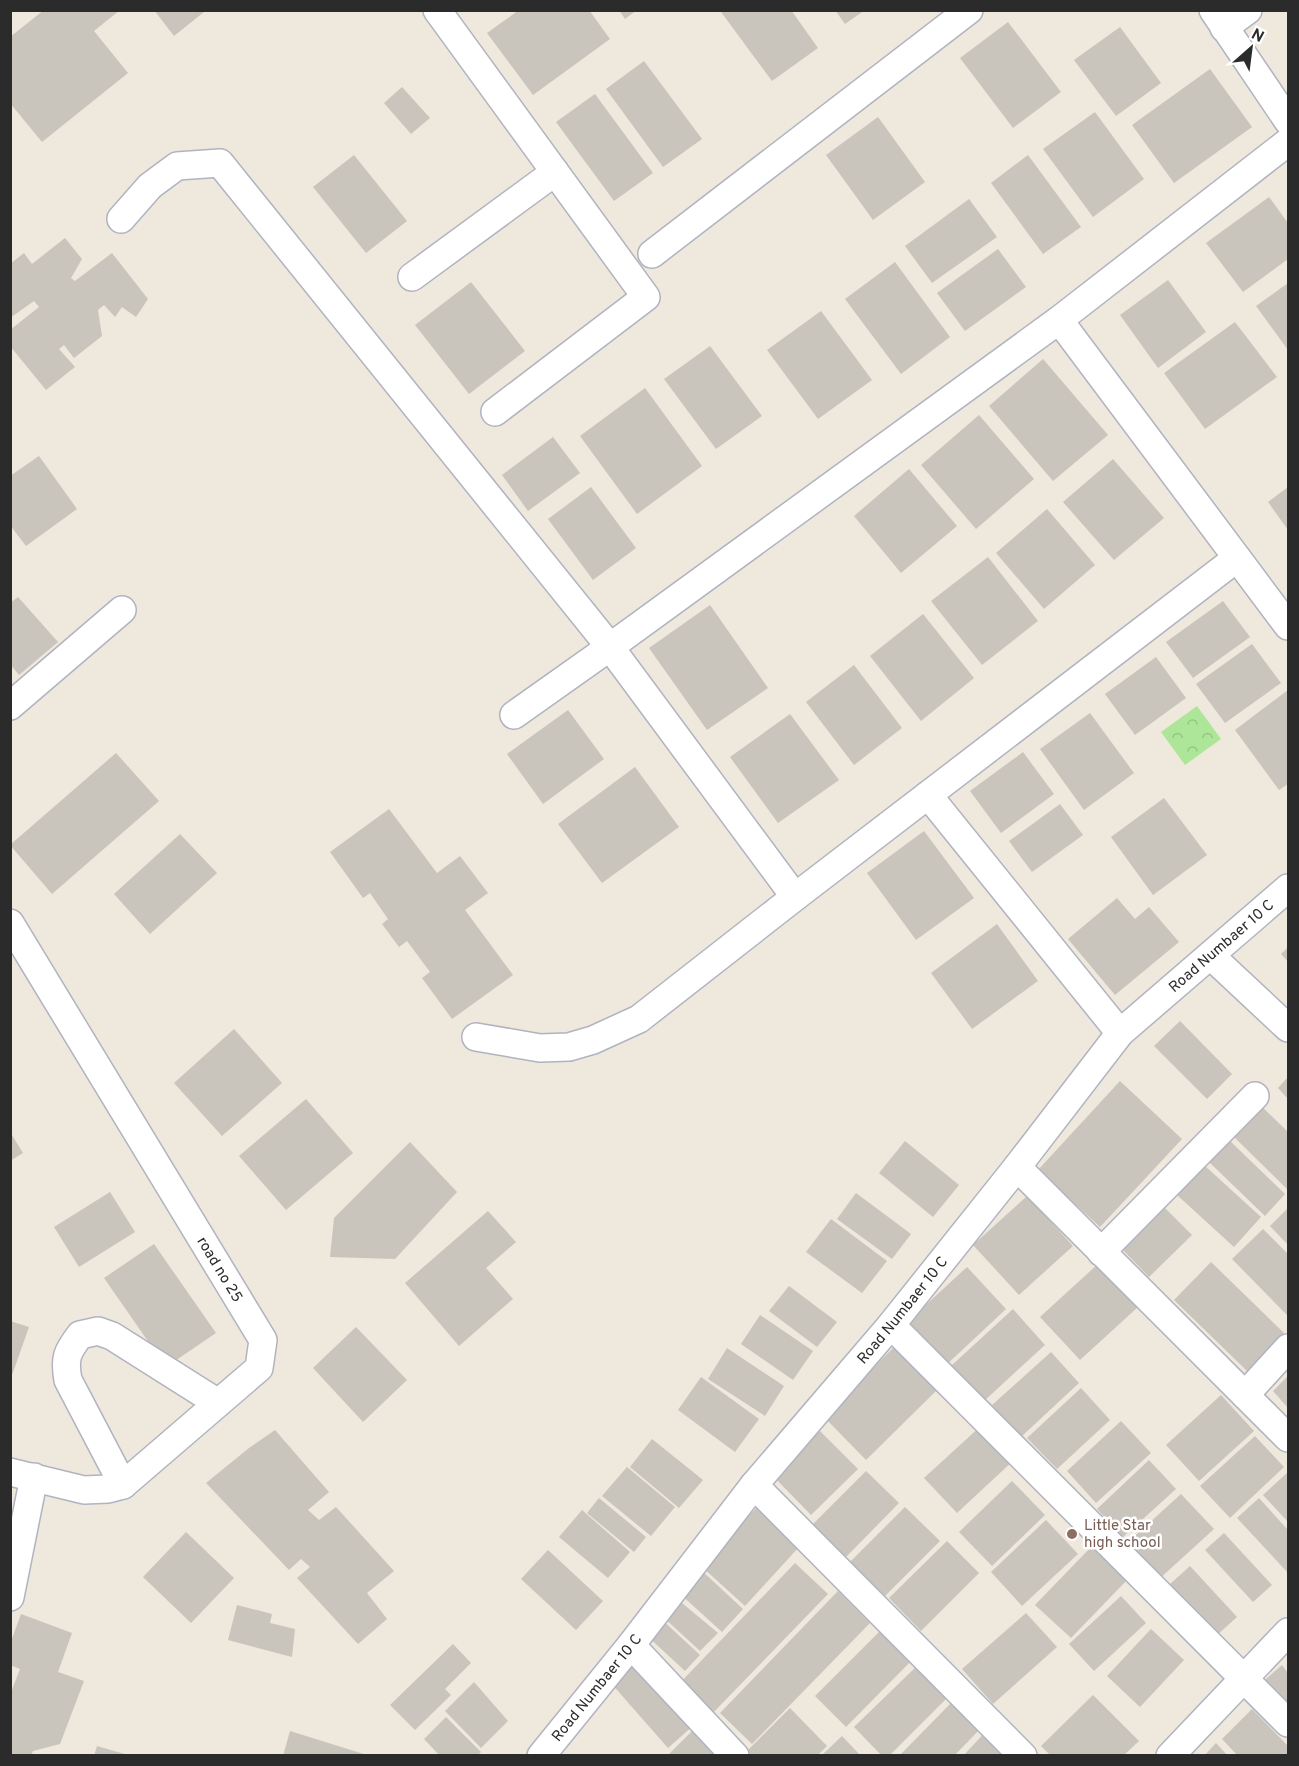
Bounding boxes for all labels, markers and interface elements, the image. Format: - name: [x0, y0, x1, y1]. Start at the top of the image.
- north arrow: [1221, 18, 1281, 78]
- text: N: [1247, 25, 1267, 48]
- street label: Road Numbaer 10 C: [1165, 896, 1279, 998]
- street label: road no 25: [192, 1234, 246, 1306]
- street label: Road Numbaer 10 C: [854, 1253, 953, 1369]
- place label: Little Star high school: [1084, 1517, 1161, 1553]
- marker: Little Star high school: [1065, 1527, 1079, 1541]
- street label: Road Numbaer 10 C: [548, 1631, 647, 1746]

